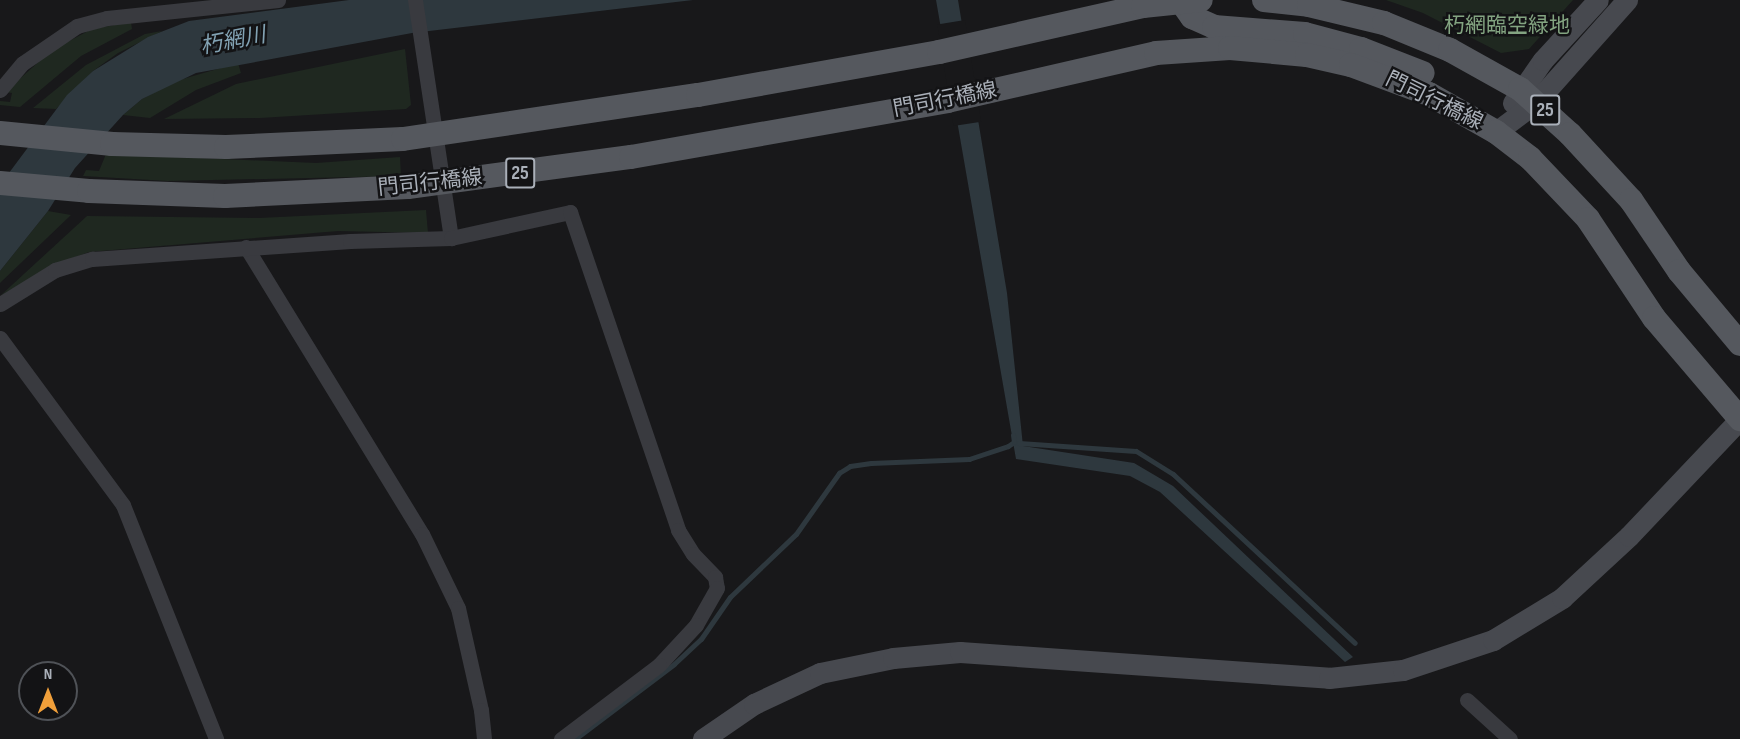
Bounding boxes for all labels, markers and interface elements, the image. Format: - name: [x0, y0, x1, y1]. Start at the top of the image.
- park label: 朽網臨空緑地: [1444, 13, 1570, 39]
- water label: 朽網川: [198, 22, 268, 60]
- street label: 門司行橋線: [1381, 67, 1487, 135]
- street label: 門司行橋線: [891, 78, 999, 122]
- road number: 25: [1530, 93, 1560, 127]
- road number: 25: [505, 156, 535, 190]
- street label: 門司行橋線: [376, 165, 484, 201]
- north arrow: [18, 661, 78, 721]
- text: N: [44, 665, 52, 684]

